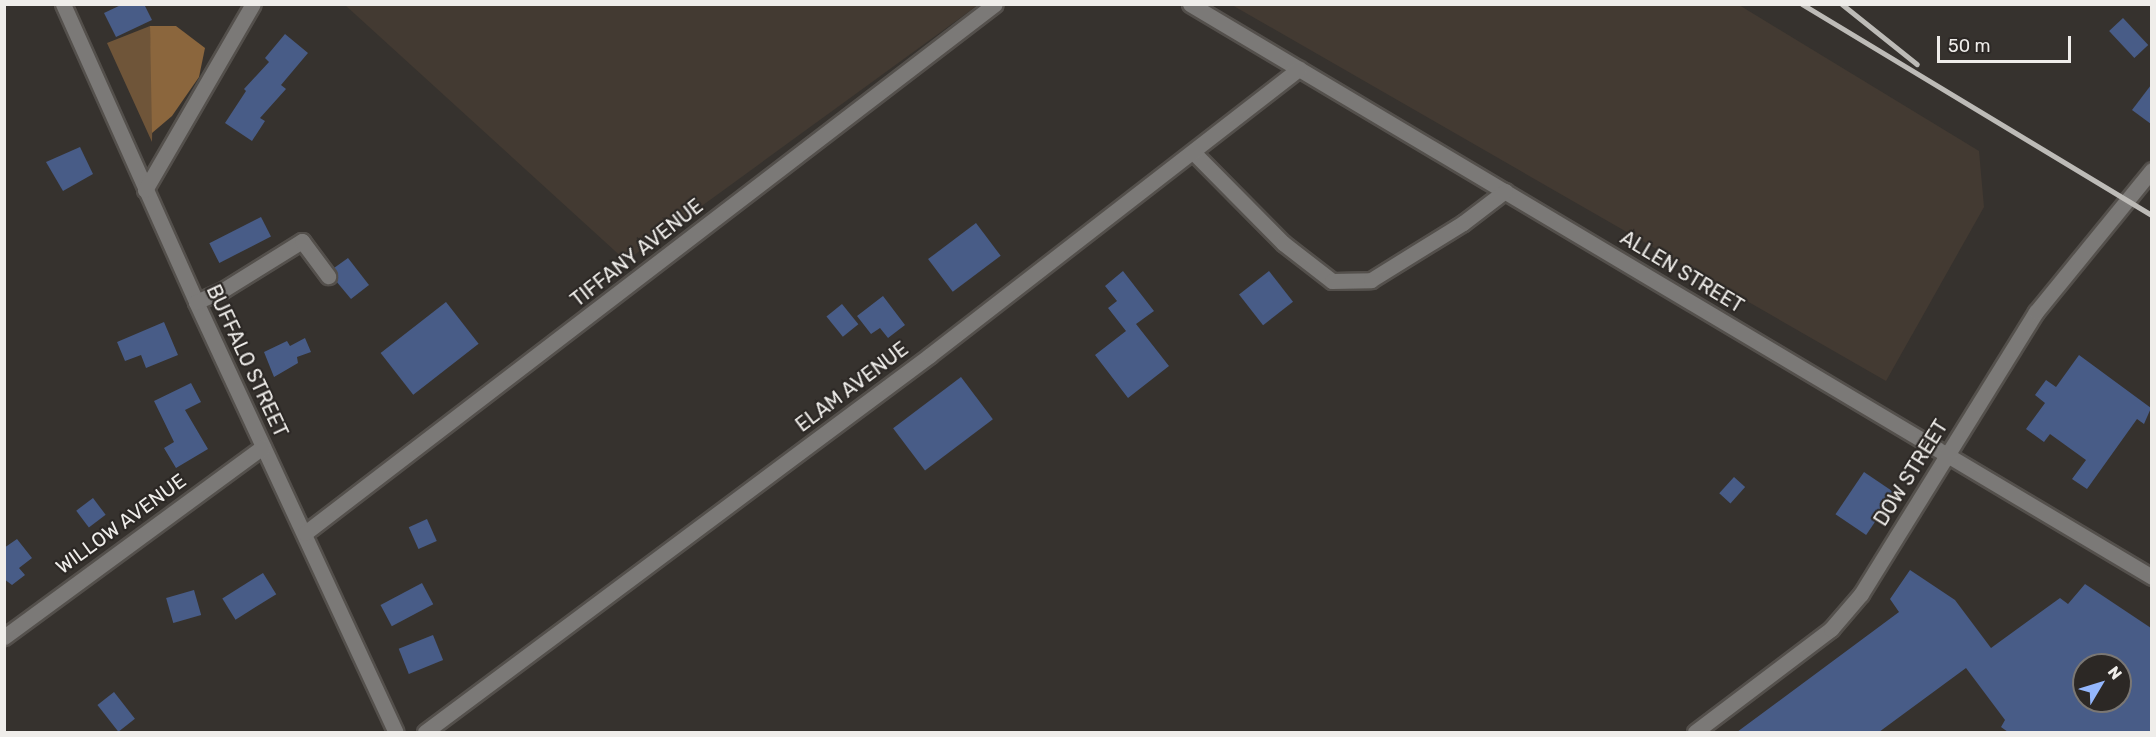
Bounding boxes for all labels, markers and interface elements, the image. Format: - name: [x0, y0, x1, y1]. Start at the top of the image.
- scale bar: [1940, 24, 2074, 62]
- text: 50 m: [1948, 35, 1991, 57]
- street label: TIFFANY AVENUE: [566, 194, 708, 312]
- street label: ALLEN STREET: [1616, 226, 1748, 318]
- street label: BUFFALO STREET: [201, 281, 293, 441]
- street label: ELAM AVENUE: [791, 337, 913, 437]
- street label: DOW STREET: [1869, 415, 1953, 531]
- street label: WILLOW AVENUE: [51, 469, 191, 579]
- north arrow: [2072, 653, 2132, 713]
- text: N: [2104, 662, 2126, 683]

